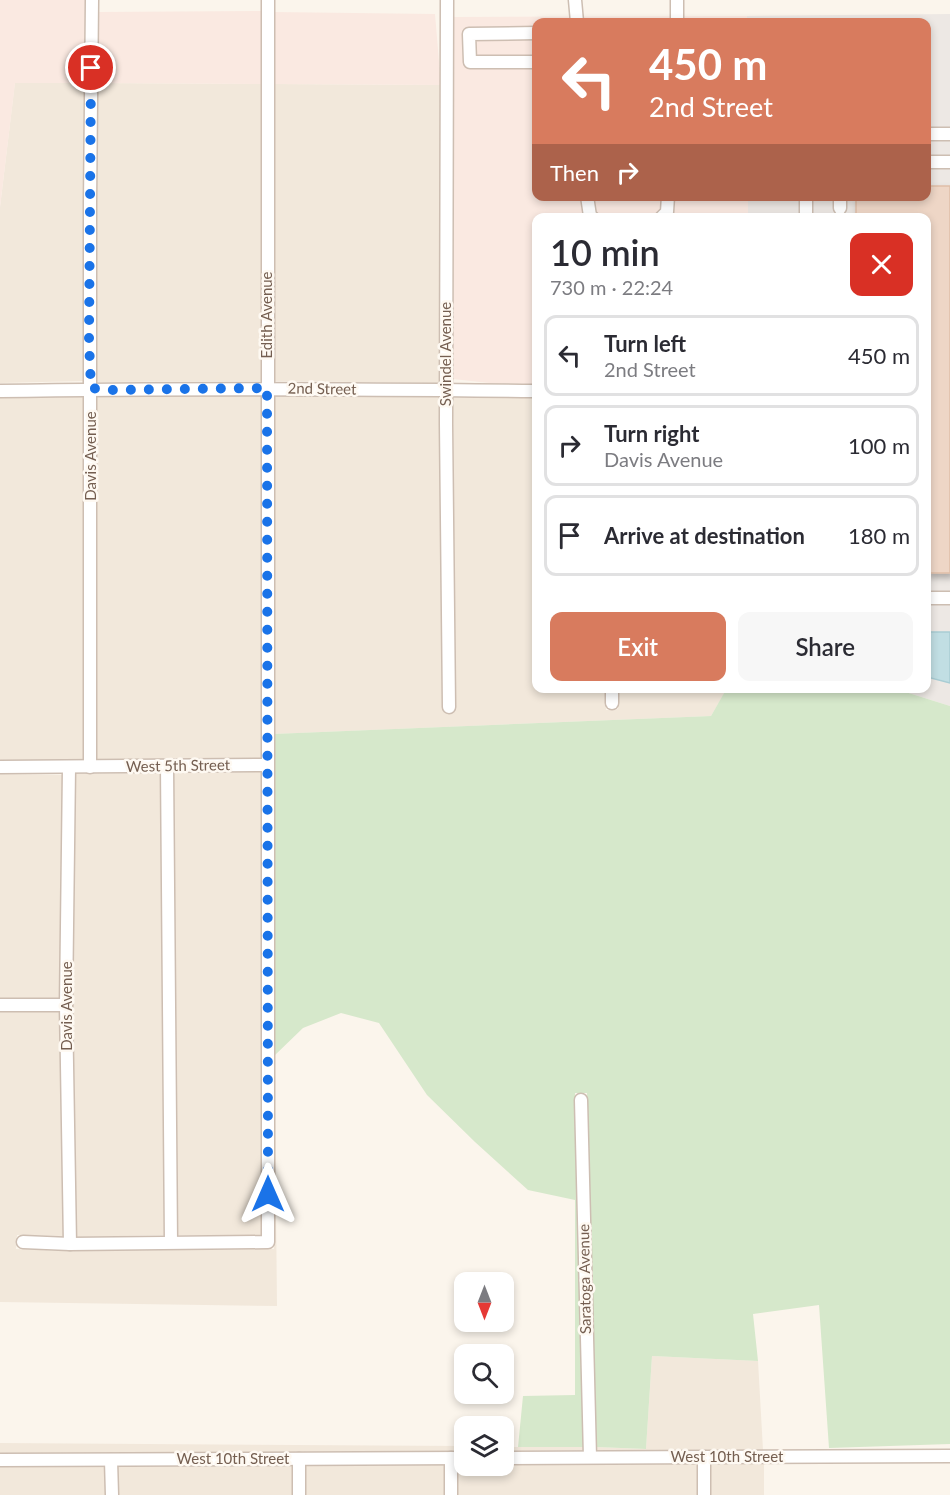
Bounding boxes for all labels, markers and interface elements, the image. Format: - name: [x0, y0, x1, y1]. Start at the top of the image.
- text: 450 m: [649, 39, 767, 89]
- pin: [65, 42, 116, 93]
- icon: left: [550, 42, 628, 120]
- icon: arrive: [74, 51, 107, 84]
- text: 2nd Street: [649, 90, 773, 123]
- icon: right: [611, 156, 644, 189]
- text: Then: [550, 159, 599, 186]
- text: 10 min: [550, 230, 660, 274]
- button: close: [850, 233, 913, 296]
- street label: Edith Avenue: [257, 271, 275, 359]
- text: 730 m · 22:24: [550, 275, 673, 299]
- street label: Swindel Avenue: [436, 302, 454, 406]
- text: Turn left: [604, 330, 686, 357]
- icon: left: [553, 339, 586, 372]
- text: 450 m: [848, 342, 910, 369]
- text: 2nd Street: [604, 357, 696, 381]
- street label: 2nd Street: [287, 378, 357, 398]
- street label: Davis Avenue: [81, 411, 99, 501]
- text: Turn right: [604, 420, 699, 447]
- icon: right: [553, 429, 586, 462]
- text: 100 m: [848, 432, 910, 459]
- text: Davis Avenue: [604, 447, 723, 471]
- icon: arrive: [553, 519, 586, 552]
- text: Arrive at destination: [604, 522, 805, 549]
- text: 180 m: [848, 522, 910, 549]
- button: Exit: [550, 612, 726, 681]
- button: Share: [738, 612, 913, 681]
- street label: West 5th Street: [126, 755, 231, 775]
- street label: Davis Avenue: [57, 961, 75, 1051]
- position arrow: [236, 1162, 300, 1226]
- street label: Saratoga Avenue: [574, 1224, 594, 1334]
- north arrow: [454, 1272, 514, 1332]
- map controls: [454, 1272, 514, 1476]
- button: search: [454, 1344, 514, 1404]
- button: layers: [454, 1416, 514, 1476]
- street label: West 10th Street: [671, 1447, 784, 1465]
- street label: West 10th Street: [177, 1449, 290, 1467]

